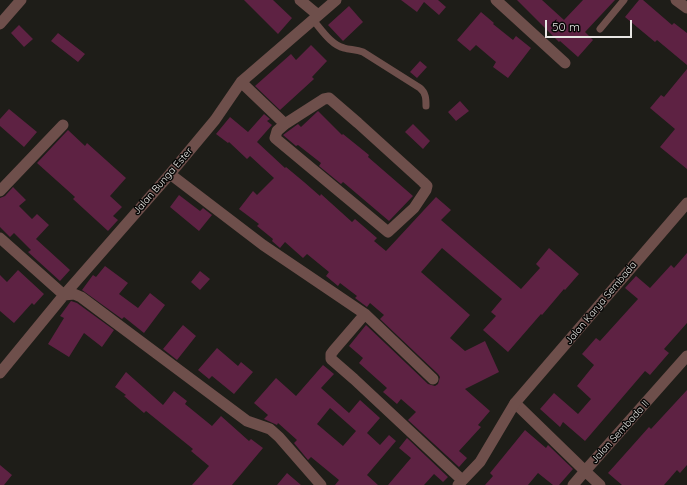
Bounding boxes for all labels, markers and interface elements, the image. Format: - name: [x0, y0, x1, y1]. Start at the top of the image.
- scale bar: [547, 12, 634, 38]
- text: 50 m: [552, 19, 580, 34]
- street label: Jalan Bunga Ester: [131, 145, 195, 217]
- street label: Jalan Karya Sembada: [563, 259, 639, 347]
- street label: Jalan Sembada II: [588, 398, 652, 466]

